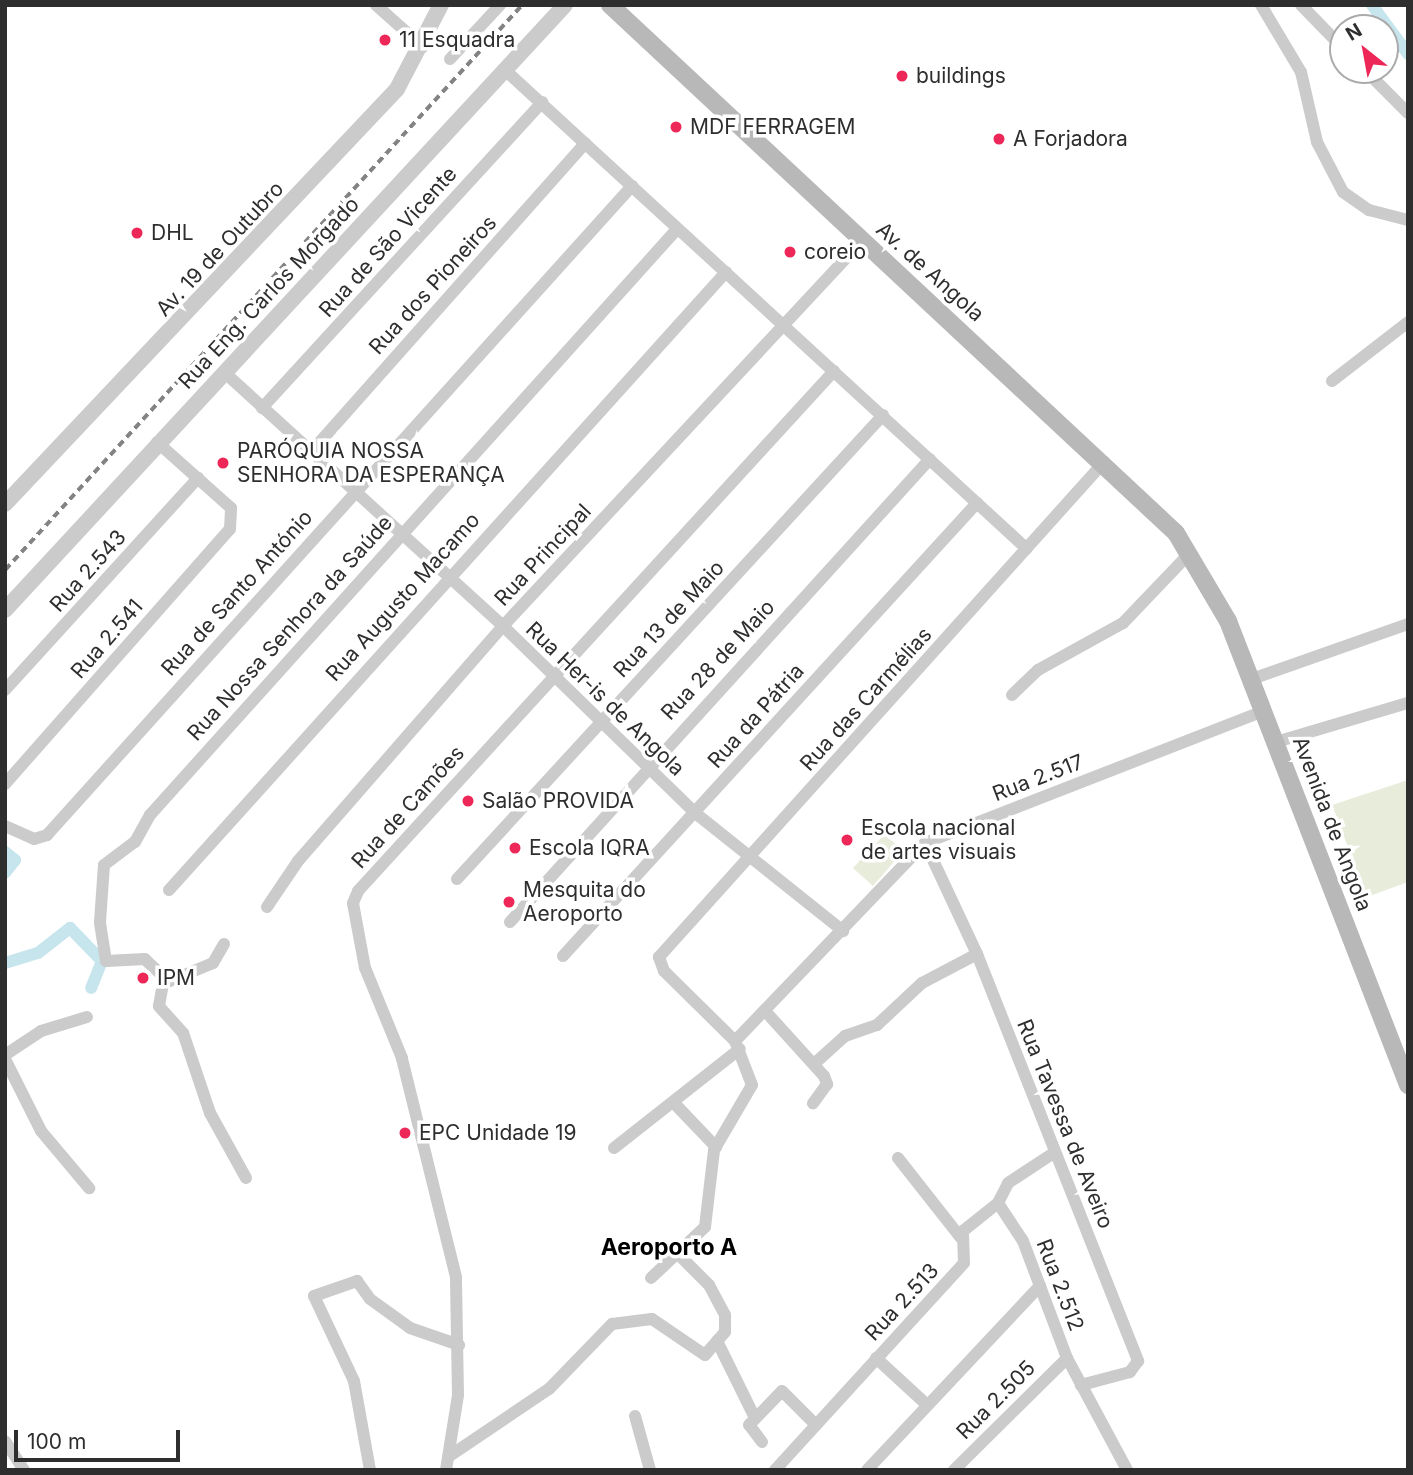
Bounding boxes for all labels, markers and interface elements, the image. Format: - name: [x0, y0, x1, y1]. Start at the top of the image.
- north arrow: [1329, 14, 1399, 84]
- text: N: [1342, 19, 1366, 46]
- place label: 11 Esquadra: [399, 27, 515, 53]
- marker: 11 Esquadra: [377, 32, 393, 48]
- place label: buildings: [916, 63, 1006, 89]
- marker: buildings: [894, 68, 910, 84]
- place label: MDF FERRAGEM: [690, 114, 856, 140]
- marker: MDF FERRAGEM: [668, 119, 684, 135]
- place label: A Forjadora: [1013, 126, 1128, 152]
- marker: A Forjadora: [991, 131, 1007, 147]
- street label: Rua de São Vicente: [314, 162, 462, 322]
- street label: Av. 19 de Outubro: [151, 176, 289, 322]
- street label: Rua Eng. Carlos Morgado: [174, 192, 364, 394]
- street label: Rua dos Pioneiros: [364, 210, 502, 360]
- street label: Av. de Angola: [871, 217, 989, 327]
- place label: DHL: [151, 220, 194, 246]
- marker: DHL: [129, 225, 145, 241]
- place label: coreio: [804, 239, 866, 265]
- marker: coreio: [782, 244, 798, 260]
- place label: PARÓQUIA NOSSA SENHORA DA ESPERANÇA: [237, 438, 505, 488]
- marker: PARÓQUIA NOSSA SENHORA DA ESPERANÇA: [215, 455, 231, 471]
- street label: Rua Principal: [490, 499, 596, 611]
- street label: Rua de Santo António: [156, 505, 318, 681]
- street label: Rua Augusto Macamo: [321, 508, 485, 686]
- street label: Rua Nossa Senhora da Saúde: [182, 510, 398, 746]
- street label: Rua 2.543: [45, 525, 131, 617]
- street label: Rua 13 de Maio: [608, 555, 730, 683]
- street label: Rua 2.541: [66, 594, 148, 684]
- street label: Rua 28 de Maio: [656, 595, 780, 725]
- street label: Rua Her-is de Angola: [521, 617, 689, 781]
- street label: Rua das Carmélias: [795, 622, 937, 776]
- street label: Rua da Pátria: [703, 659, 809, 773]
- street label: Avenida de Angola: [1287, 733, 1377, 915]
- street label: Rua de Camões: [346, 741, 470, 873]
- street label: Rua 2.517: [989, 749, 1087, 807]
- place label: Salão PROVIDA: [482, 788, 634, 814]
- marker: Salão PROVIDA: [460, 793, 476, 809]
- place label: Escola nacional de artes visuais: [861, 815, 1016, 865]
- marker: Escola nacional de artes visuais: [839, 832, 855, 848]
- place label: Escola IQRA: [529, 835, 650, 861]
- marker: Escola IQRA: [507, 840, 523, 856]
- place label: Mesquita do Aeroporto: [523, 877, 646, 927]
- marker: Mesquita do Aeroporto: [501, 894, 517, 910]
- place label: IPM: [157, 965, 195, 991]
- marker: IPM: [135, 970, 151, 986]
- street label: Rua Tavessa de Aveiro: [1011, 1016, 1119, 1232]
- place label: EPC Unidade 19: [419, 1120, 577, 1146]
- marker: EPC Unidade 19: [397, 1125, 413, 1141]
- district label: Aeroporto A: [601, 1233, 737, 1261]
- street label: Rua 2.512: [1031, 1236, 1089, 1334]
- street label: Rua 2.513: [860, 1258, 944, 1346]
- street label: Rua 2.505: [951, 1355, 1041, 1445]
- scale bar: [18, 1416, 184, 1460]
- text: 100 m: [27, 1429, 86, 1454]

